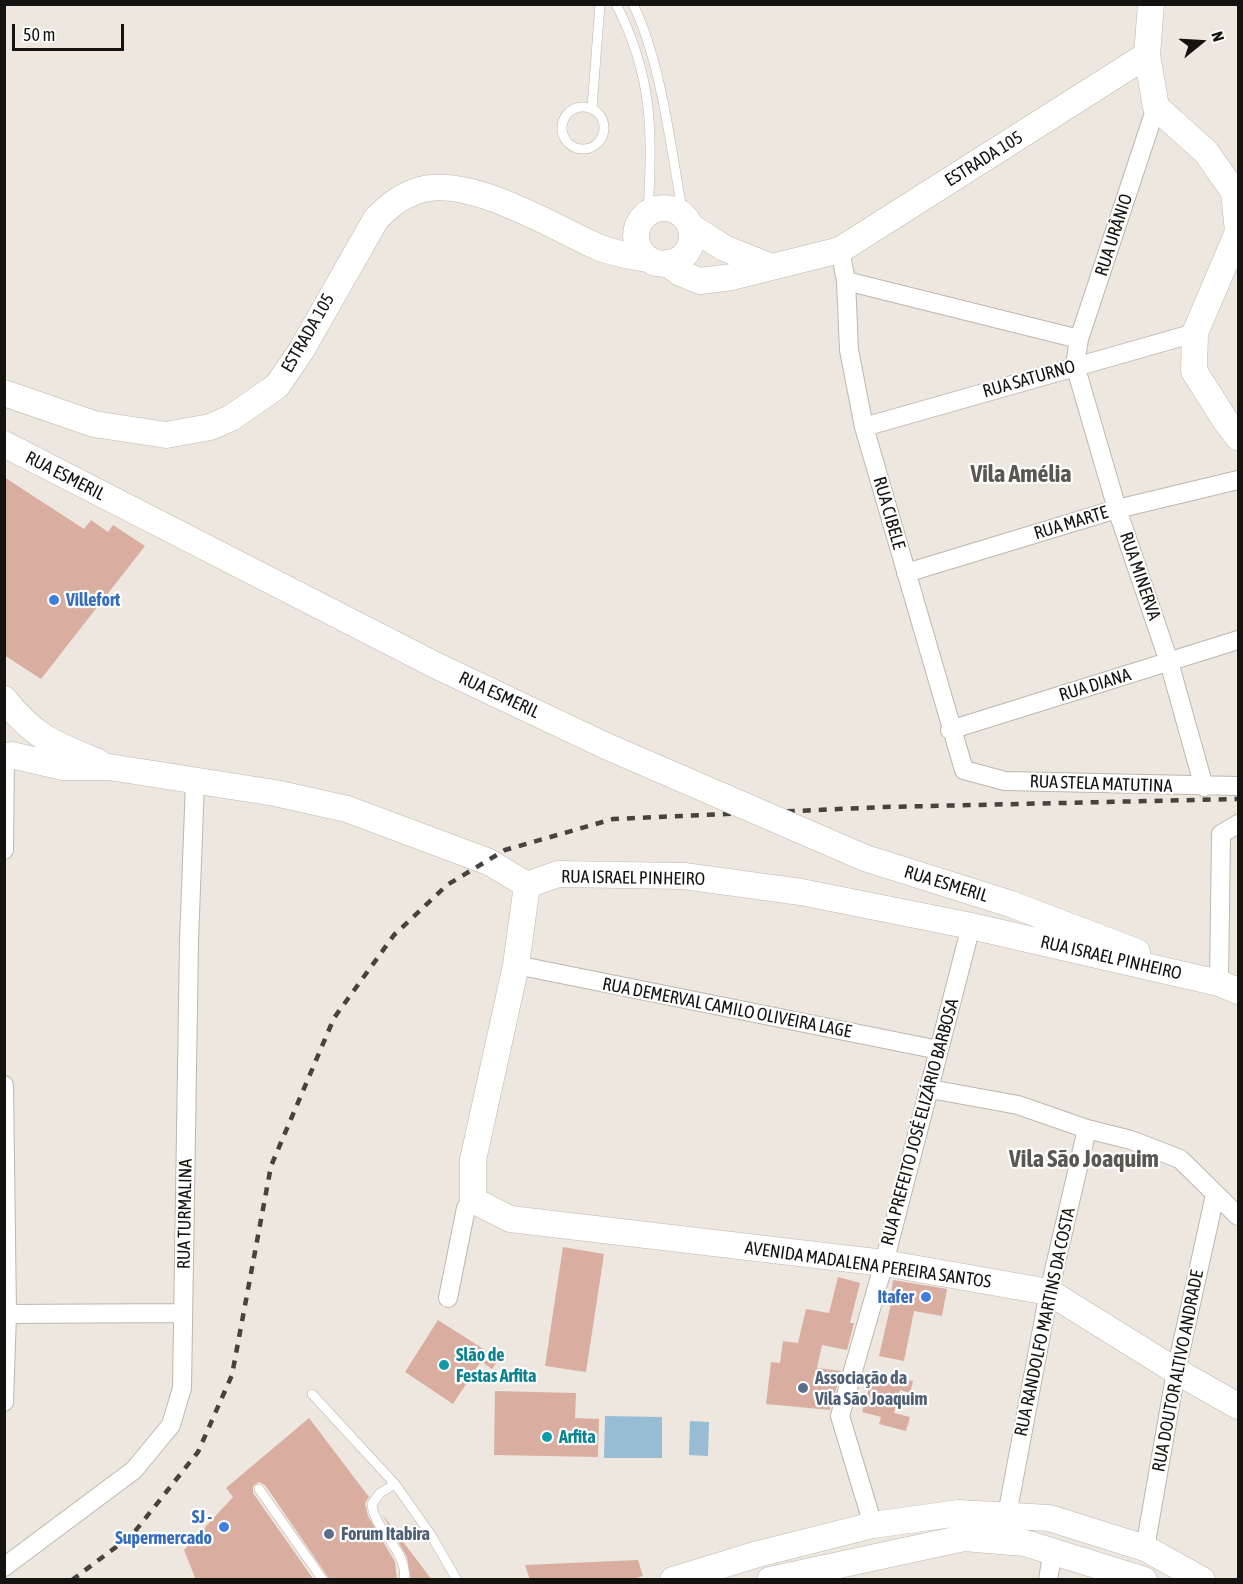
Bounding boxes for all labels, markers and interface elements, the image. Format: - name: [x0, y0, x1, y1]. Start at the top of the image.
- scale bar: [15, 12, 128, 50]
- north arrow: [1171, 12, 1231, 72]
- text: 50 m: [23, 24, 55, 45]
- text: N: [1208, 29, 1228, 44]
- street label: ESTRADA 105: [941, 127, 1027, 191]
- street label: RUA URÂNIO: [1091, 191, 1137, 279]
- street label: ESTRADA 105: [277, 290, 339, 376]
- street label: RUA SATURNO: [980, 355, 1078, 403]
- street label: RUA ESMERIL: [22, 447, 108, 505]
- district label: Vila Amélia: [970, 460, 1072, 488]
- street label: RUA CIBELE: [868, 474, 910, 552]
- street label: RUA MARTE: [1031, 502, 1111, 544]
- street label: RUA MINERVA: [1115, 529, 1165, 623]
- place label: Villefort: [66, 589, 120, 611]
- marker: Villefort: [47, 593, 61, 607]
- street label: RUA DIANA: [1057, 664, 1133, 706]
- street label: RUA ESMERIL: [455, 667, 543, 723]
- street label: RUA STELA MATUTINA: [1029, 771, 1173, 797]
- street label: RUA ESMERIL: [902, 861, 990, 907]
- street label: RUA ISRAEL PINHEIRO: [561, 866, 705, 890]
- street label: RUA ISRAEL PINHEIRO: [1038, 931, 1184, 985]
- street label: RUA DEMERVAL CAMILO OLIVEIRA LAGE: [601, 973, 853, 1043]
- street label: RUA PREFEITO JOSÉ ELIZÁRIO BARBOSA: [877, 996, 963, 1248]
- district label: Vila São Joaquim: [1009, 1145, 1159, 1173]
- street label: RUA TURMALINA: [173, 1159, 197, 1269]
- street label: RUA RANDOLFO MARTINS DA COSTA: [1010, 1206, 1080, 1438]
- street label: AVENIDA MADALENA PEREIRA SANTOS: [743, 1237, 993, 1293]
- street label: RUA DOUTOR ALTIVO ANDRADE: [1148, 1268, 1208, 1474]
- place label: Itafer: [877, 1286, 914, 1308]
- marker: Itafer: [919, 1290, 933, 1304]
- place label: Slão de Festas Arfita: [456, 1344, 536, 1386]
- marker: Slão de Festas Arfita: [437, 1358, 451, 1372]
- place label: Associação da Vila São Joaquim: [815, 1367, 927, 1410]
- marker: Associação da Vila São Joaquim: [796, 1381, 810, 1395]
- place label: Arfita: [559, 1426, 596, 1448]
- marker: Arfita: [540, 1430, 554, 1444]
- place label: SJ - Supermercado: [115, 1506, 212, 1549]
- marker: SJ - Supermercado: [217, 1520, 231, 1534]
- place label: Forum Itabira: [341, 1523, 430, 1545]
- marker: Forum Itabira: [322, 1527, 336, 1541]

